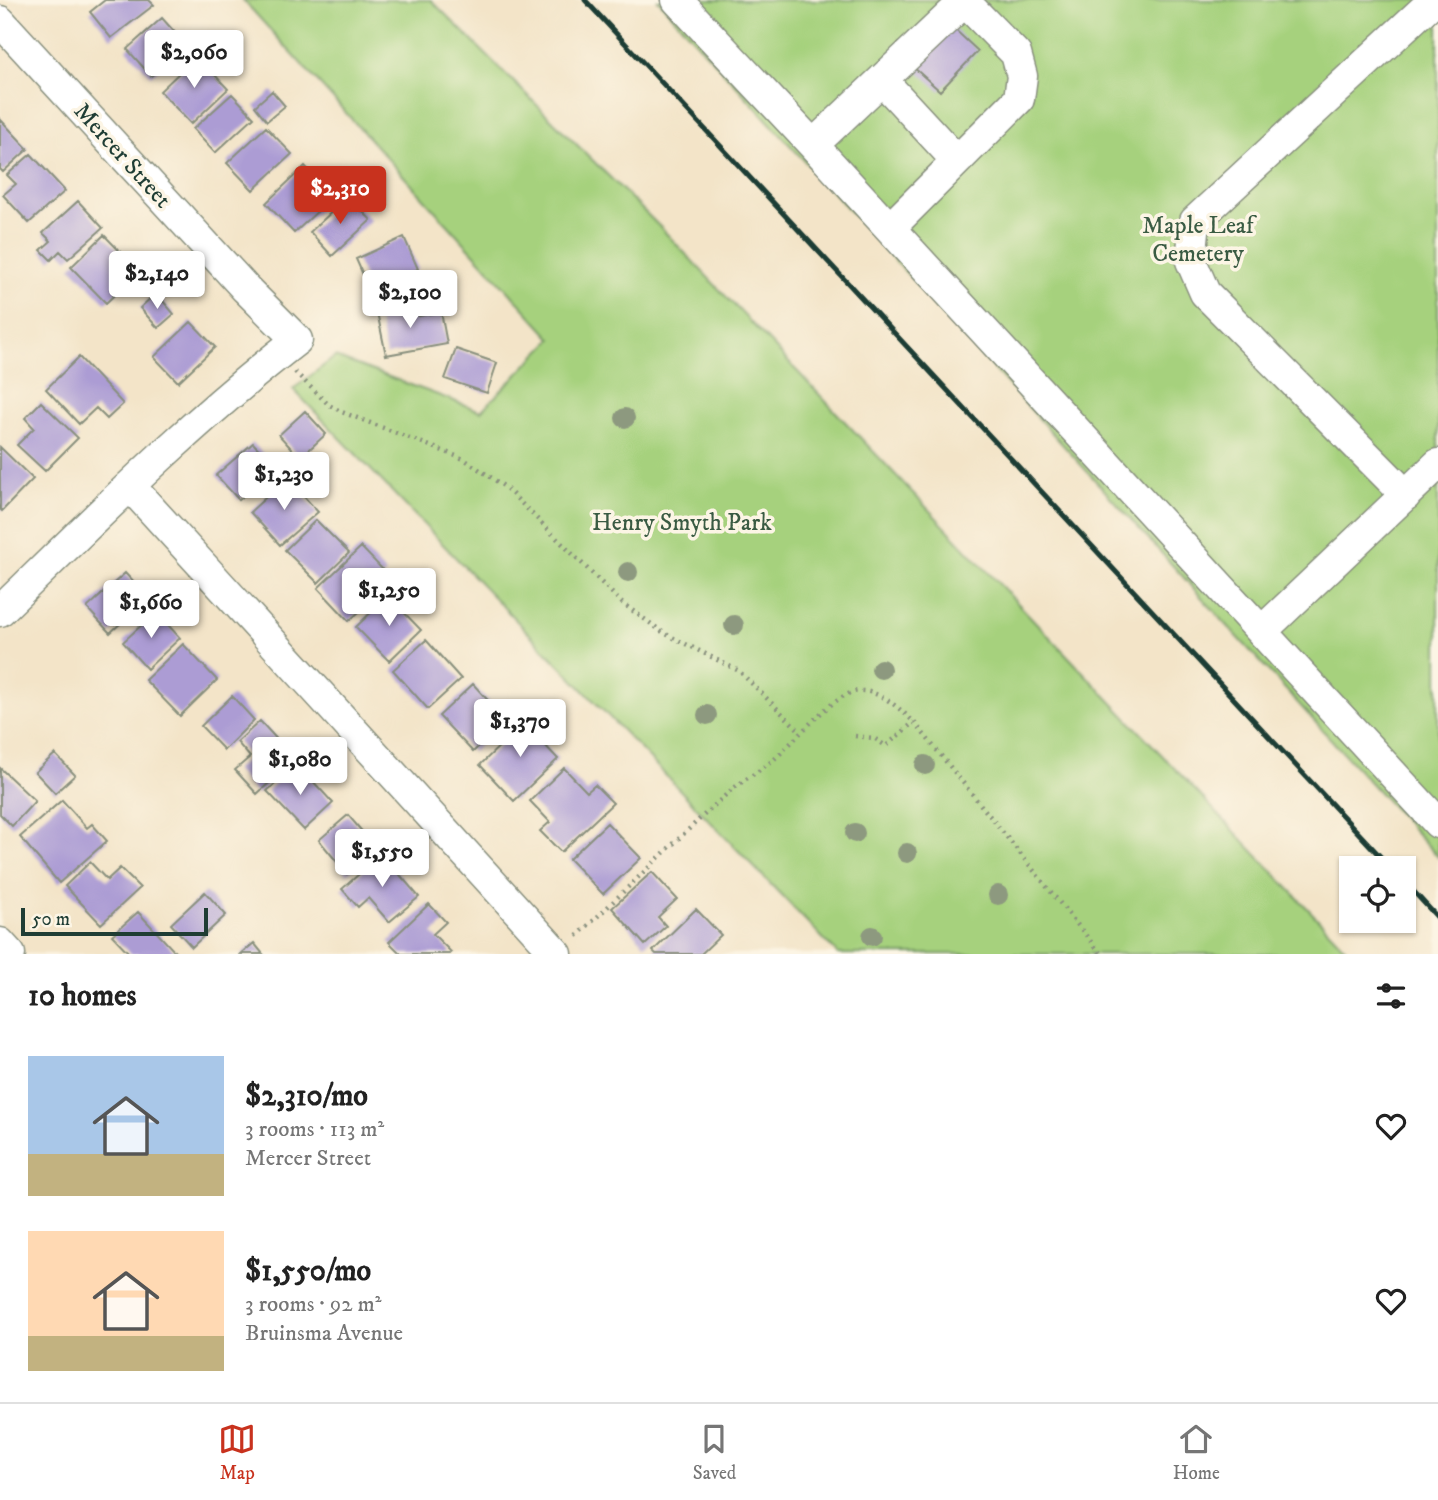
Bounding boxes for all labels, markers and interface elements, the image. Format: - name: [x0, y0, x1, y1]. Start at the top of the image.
- pin: $2,060: [137, 31, 251, 90]
- text: $2,060: [160, 38, 228, 67]
- street label: Mercer Street: [67, 97, 178, 215]
- pin: $2,310: [283, 166, 397, 226]
- text: $2,310: [310, 174, 370, 203]
- park label: Maple Leaf Cemetery: [1142, 211, 1257, 269]
- pin: $2,140: [100, 252, 214, 311]
- text: $2,140: [125, 259, 189, 288]
- pin: $2,100: [353, 270, 467, 330]
- text: $2,100: [378, 278, 442, 307]
- pin: $1,230: [227, 452, 341, 512]
- text: $1,230: [254, 460, 314, 489]
- park label: Henry Smyth Park: [592, 508, 772, 538]
- pin: $1,250: [332, 568, 446, 628]
- text: $1,250: [358, 576, 420, 605]
- pin: $1,660: [94, 580, 208, 640]
- text: $1,660: [119, 588, 183, 617]
- pin: $1,370: [463, 700, 577, 759]
- text: $1,370: [490, 707, 550, 736]
- pin: $1,080: [243, 738, 357, 797]
- text: $1,080: [268, 745, 332, 774]
- pin: $1,550: [325, 830, 439, 889]
- text: $1,550: [351, 837, 413, 866]
- map controls: [1339, 856, 1416, 933]
- button: locate: [1339, 856, 1416, 933]
- scale bar: [21, 905, 208, 937]
- text: 50 m: [32, 908, 70, 931]
- icon: filters: [1372, 977, 1410, 1015]
- text: 10 homes: [28, 978, 137, 1015]
- text: $2,310/mo: [245, 1078, 368, 1115]
- icon: home: [84, 1084, 168, 1168]
- icon: heart: [1372, 1107, 1410, 1145]
- text: 3 rooms · 113 m²: [245, 1115, 384, 1144]
- text: Mercer Street: [245, 1144, 371, 1173]
- text: $1,550/mo: [245, 1253, 371, 1290]
- icon: home: [84, 1259, 168, 1343]
- icon: heart: [1372, 1282, 1410, 1320]
- text: 3 rooms · 92 m²: [245, 1290, 382, 1319]
- text: Bruinsma Avenue: [245, 1319, 403, 1348]
- tab: Map: [218, 1420, 256, 1485]
- tab: Saved: [693, 1420, 736, 1485]
- tab: Home: [1173, 1420, 1220, 1485]

